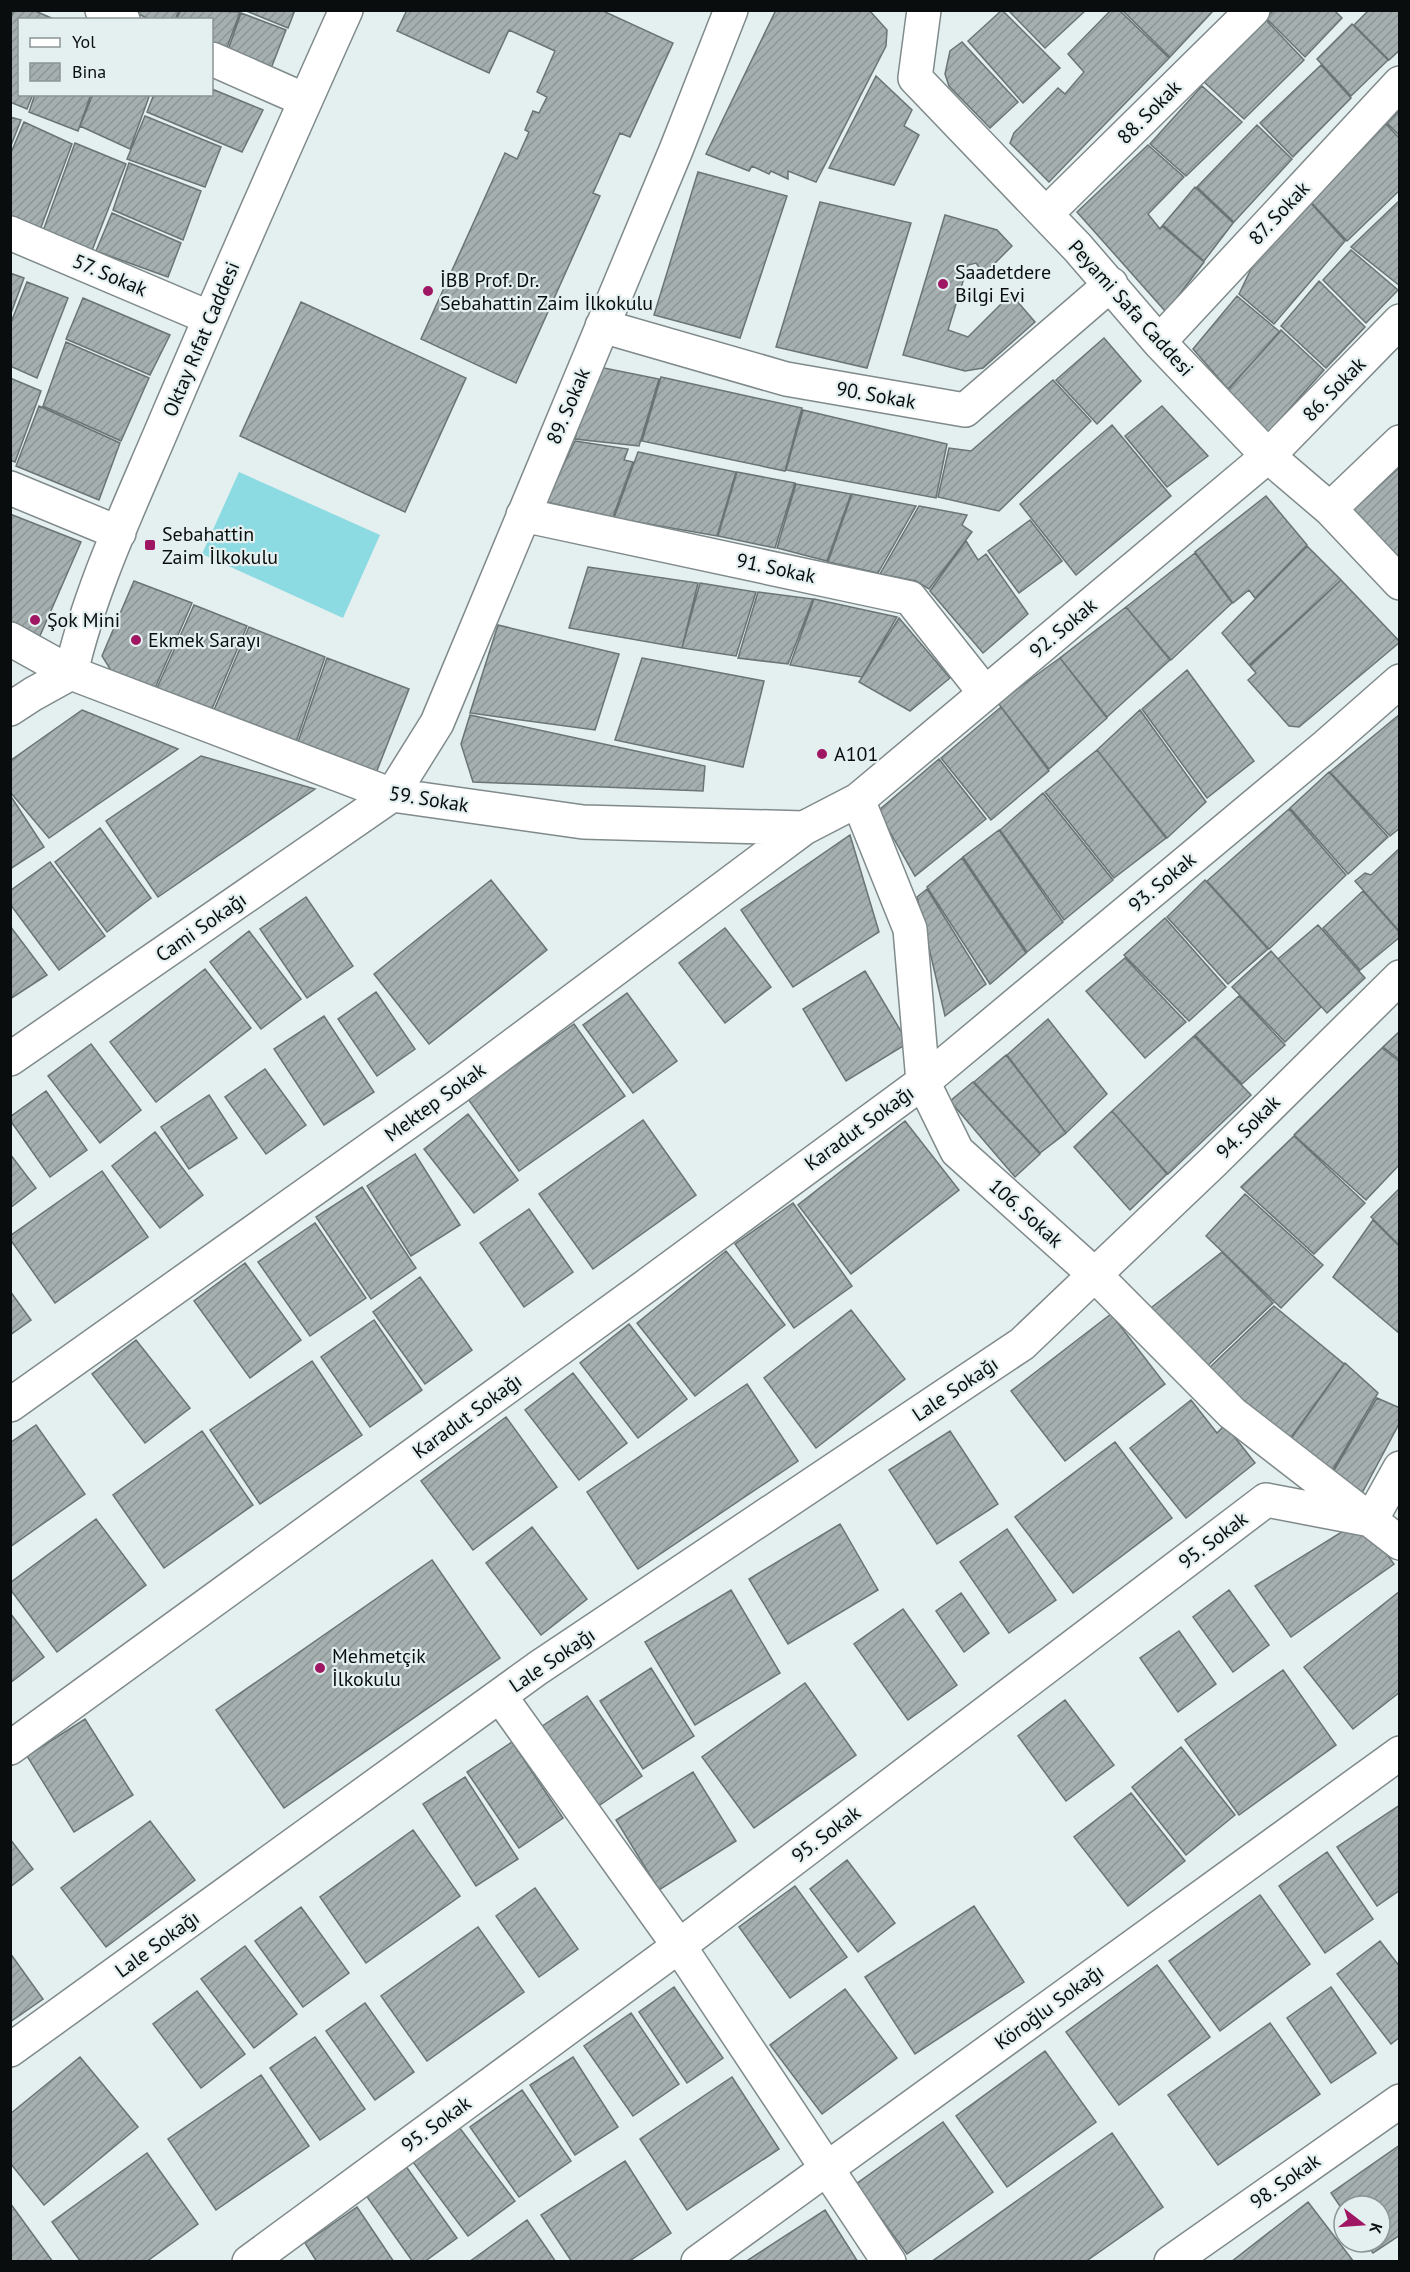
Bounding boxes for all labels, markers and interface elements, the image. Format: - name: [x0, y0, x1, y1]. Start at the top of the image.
- legend: [18, 18, 213, 96]
- text: Yol: [72, 30, 96, 53]
- text: Bina: [72, 60, 106, 83]
- street label: 88. Sokak: [1111, 74, 1187, 150]
- street label: 87. Sokak: [1243, 175, 1315, 250]
- street label: Peyami Safa Caddesi: [1063, 234, 1199, 382]
- street label: 57. Sokak: [69, 248, 151, 302]
- street label: Oktay Rıfat Caddesi: [157, 257, 245, 421]
- place label: Saadetdere Bilgi Evi: [955, 259, 1051, 308]
- place label: İBB Prof. Dr. Sebahattin Zaim İlkokulu: [440, 267, 653, 316]
- marker: Saadetdere Bilgi Evi: [936, 277, 950, 291]
- marker: İBB Prof. Dr. Sebahattin Zaim İlkokulu: [421, 284, 435, 298]
- street label: 86. Sokak: [1297, 351, 1372, 427]
- street label: 89. Sokak: [540, 364, 596, 448]
- street label: 90. Sokak: [834, 375, 918, 415]
- place label: Sebahattin Zaim İlkokulu: [162, 521, 278, 570]
- marker: Sebahattin Zaim İlkokulu: [143, 538, 157, 552]
- street label: 91. Sokak: [734, 547, 818, 589]
- street label: 92. Sokak: [1024, 592, 1102, 664]
- place label: Şok Mini: [47, 607, 120, 633]
- marker: Şok Mini: [28, 613, 42, 627]
- place label: Ekmek Sarayı: [148, 627, 261, 653]
- marker: Ekmek Sarayı: [129, 633, 143, 647]
- place label: A101: [834, 741, 878, 767]
- marker: A101: [815, 747, 829, 761]
- street label: 59. Sokak: [387, 780, 471, 818]
- street label: 93. Sokak: [1123, 846, 1201, 918]
- street label: Cami Sokağı: [151, 886, 251, 968]
- street label: Mektep Sokak: [379, 1056, 491, 1147]
- street label: Karadut Sokağı: [799, 1080, 919, 1176]
- street label: 94. Sokak: [1210, 1089, 1286, 1165]
- street label: 106. Sokak: [983, 1173, 1069, 1253]
- street label: Lale Sokağı: [907, 1351, 1003, 1427]
- street label: Karadut Sokağı: [407, 1368, 527, 1464]
- street label: 95. Sokak: [1173, 1505, 1253, 1575]
- street label: Lale Sokağı: [504, 1622, 600, 1698]
- place label: Mehmetçik İlkokulu: [332, 1643, 426, 1692]
- marker: Mehmetçik İlkokulu: [313, 1661, 327, 1675]
- street label: 95. Sokak: [786, 1799, 866, 1869]
- street label: Lale Sokağı: [110, 1905, 204, 1983]
- street label: Köroğlu Sokağı: [989, 1959, 1109, 2055]
- street label: 95. Sokak: [396, 2090, 476, 2158]
- street label: 98. Sokak: [1245, 2147, 1326, 2215]
- north arrow: [1332, 2194, 1392, 2254]
- text: K: [1365, 2221, 1387, 2236]

